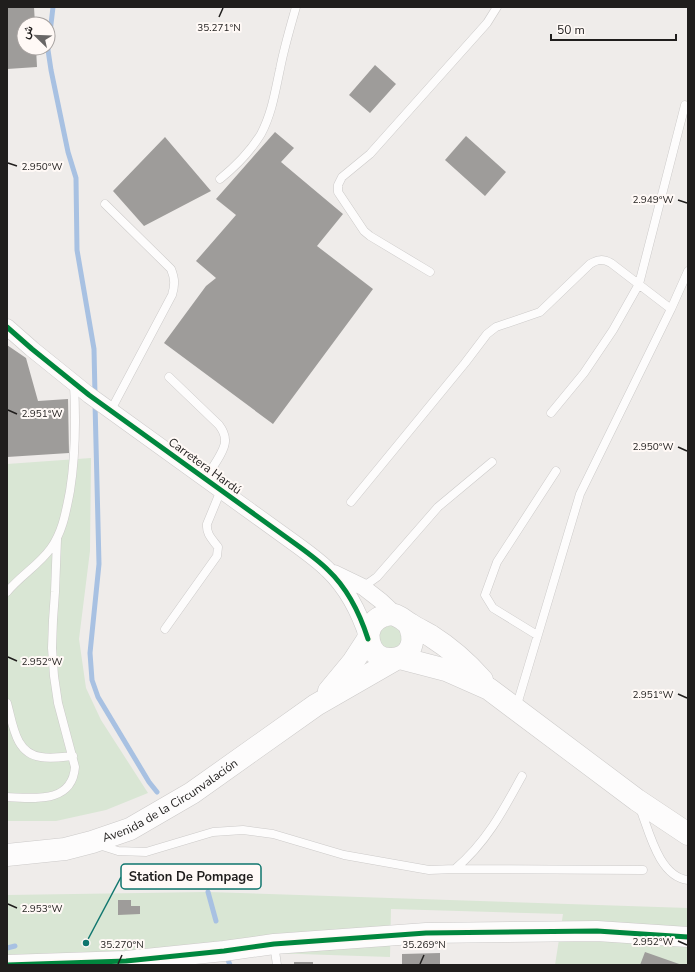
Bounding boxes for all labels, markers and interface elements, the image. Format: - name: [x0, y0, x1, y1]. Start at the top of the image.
- north arrow: [16, 16, 56, 56]
- scale bar: [551, 16, 676, 42]
- text: 35.271°N: [197, 21, 241, 35]
- text: 50 m: [557, 22, 585, 38]
- text: ش: [18, 23, 37, 41]
- text: 2.950°W: [21, 160, 63, 174]
- text: 2.949°W: [632, 193, 674, 207]
- text: 2.951°W: [21, 407, 63, 421]
- street label: Carretera Hardú: [165, 434, 245, 498]
- text: 2.950°W: [632, 440, 674, 454]
- text: 2.952°W: [21, 655, 63, 669]
- text: 2.951°W: [632, 688, 674, 702]
- street label: Avenida de la Circunvalación: [100, 755, 241, 846]
- callout: Station De Pompage: [121, 864, 261, 889]
- text: Station De Pompage: [129, 868, 253, 886]
- text: 2.953°W: [21, 902, 63, 916]
- text: 2.952°W: [632, 935, 674, 949]
- text: 35.270°N: [100, 938, 144, 952]
- text: 35.269°N: [402, 938, 446, 952]

